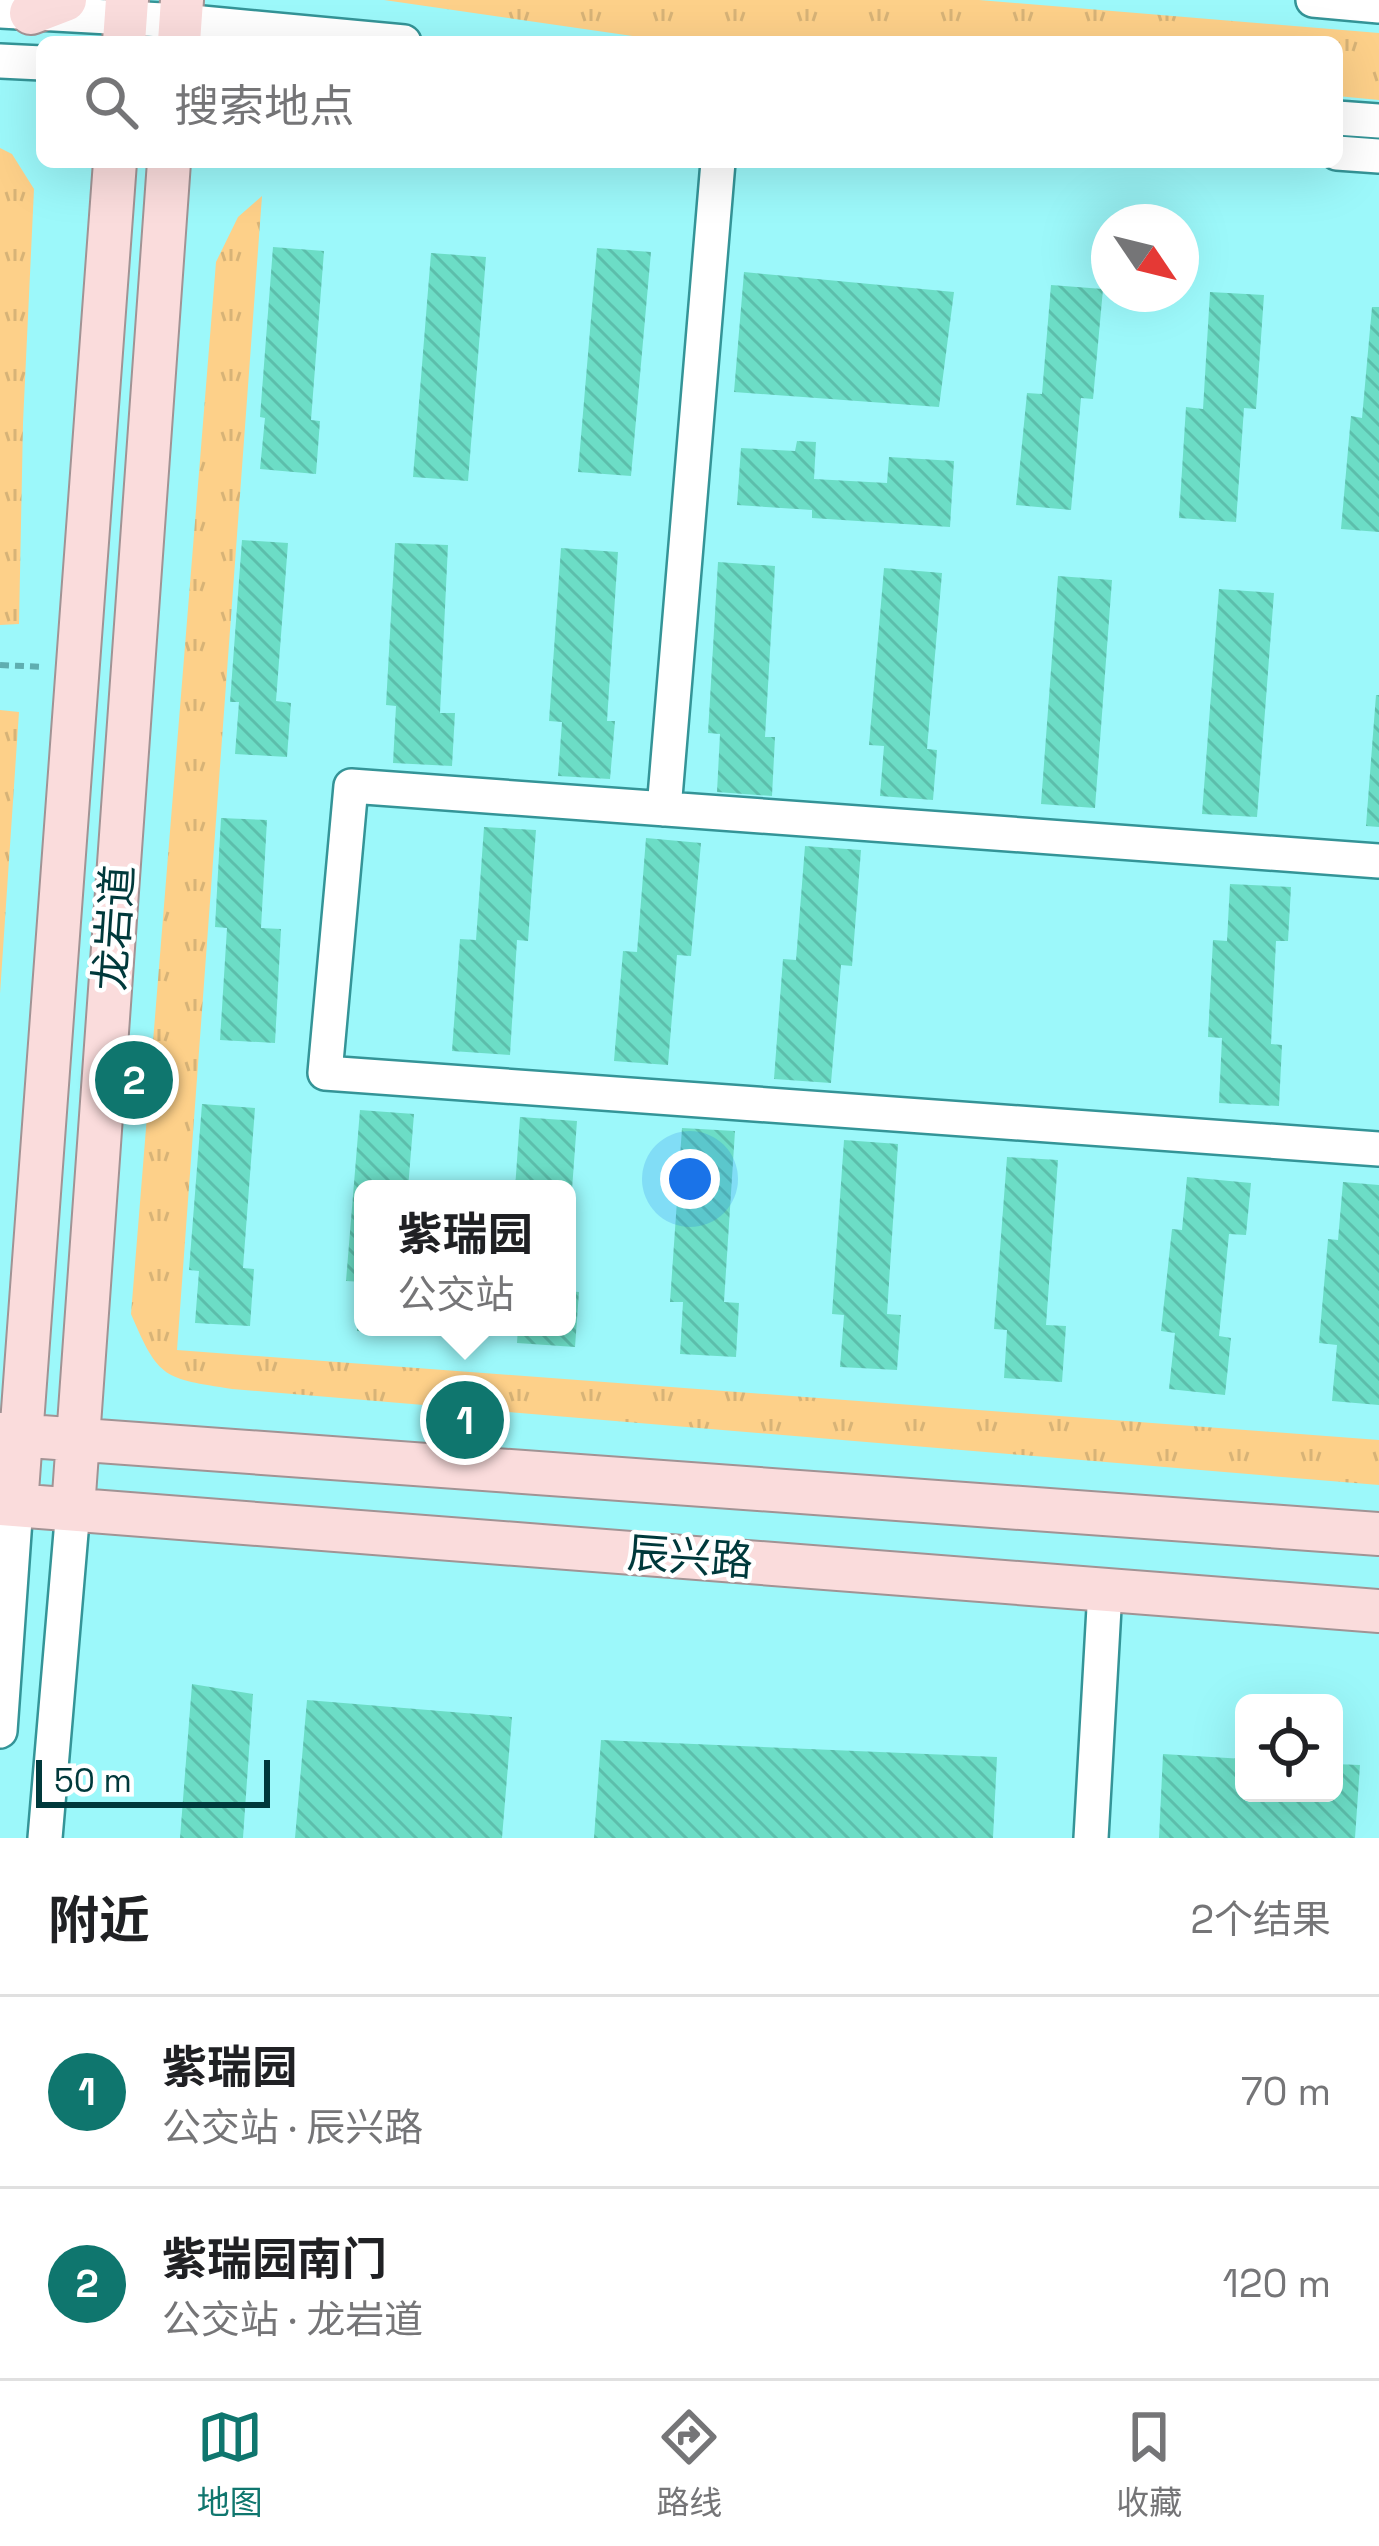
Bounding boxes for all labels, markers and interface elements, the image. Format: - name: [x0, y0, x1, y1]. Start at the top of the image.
- search box: [36, 36, 1343, 168]
- icon: search: [78, 69, 144, 135]
- text: 搜索地点: [174, 78, 354, 135]
- north arrow: [1091, 204, 1199, 312]
- street label: 龙岩道: [83, 863, 145, 993]
- pin: 2: [95, 1035, 173, 1125]
- your location: [660, 1149, 720, 1209]
- popup: [354, 1180, 576, 1336]
- text: 紫瑞园: [397, 1206, 533, 1263]
- text: 公交站: [397, 1270, 515, 1319]
- pin: 1: [426, 1375, 504, 1465]
- street label: 辰兴路: [625, 1526, 755, 1588]
- map controls: [1235, 1694, 1343, 1802]
- button: locate: [1235, 1694, 1343, 1802]
- scale bar: [36, 1754, 270, 1807]
- text: 50 m: [54, 1760, 132, 1802]
- text: 附近: [48, 1888, 150, 1953]
- text: 2个结果: [1190, 1895, 1331, 1944]
- text: 紫瑞园: [162, 2039, 297, 2096]
- text: 1: [78, 2067, 96, 2116]
- text: 70 m: [1241, 2067, 1331, 2116]
- text: 公交站 · 辰兴路: [162, 2103, 423, 2152]
- text: 紫瑞园南门: [162, 2231, 387, 2288]
- text: 2: [75, 2259, 99, 2308]
- text: 120 m: [1223, 2259, 1331, 2308]
- text: 公交站 · 龙岩道: [162, 2295, 423, 2344]
- tab: 地图: [197, 2404, 263, 2524]
- tab: 路线: [656, 2404, 722, 2524]
- tab: 收藏: [1116, 2404, 1182, 2524]

